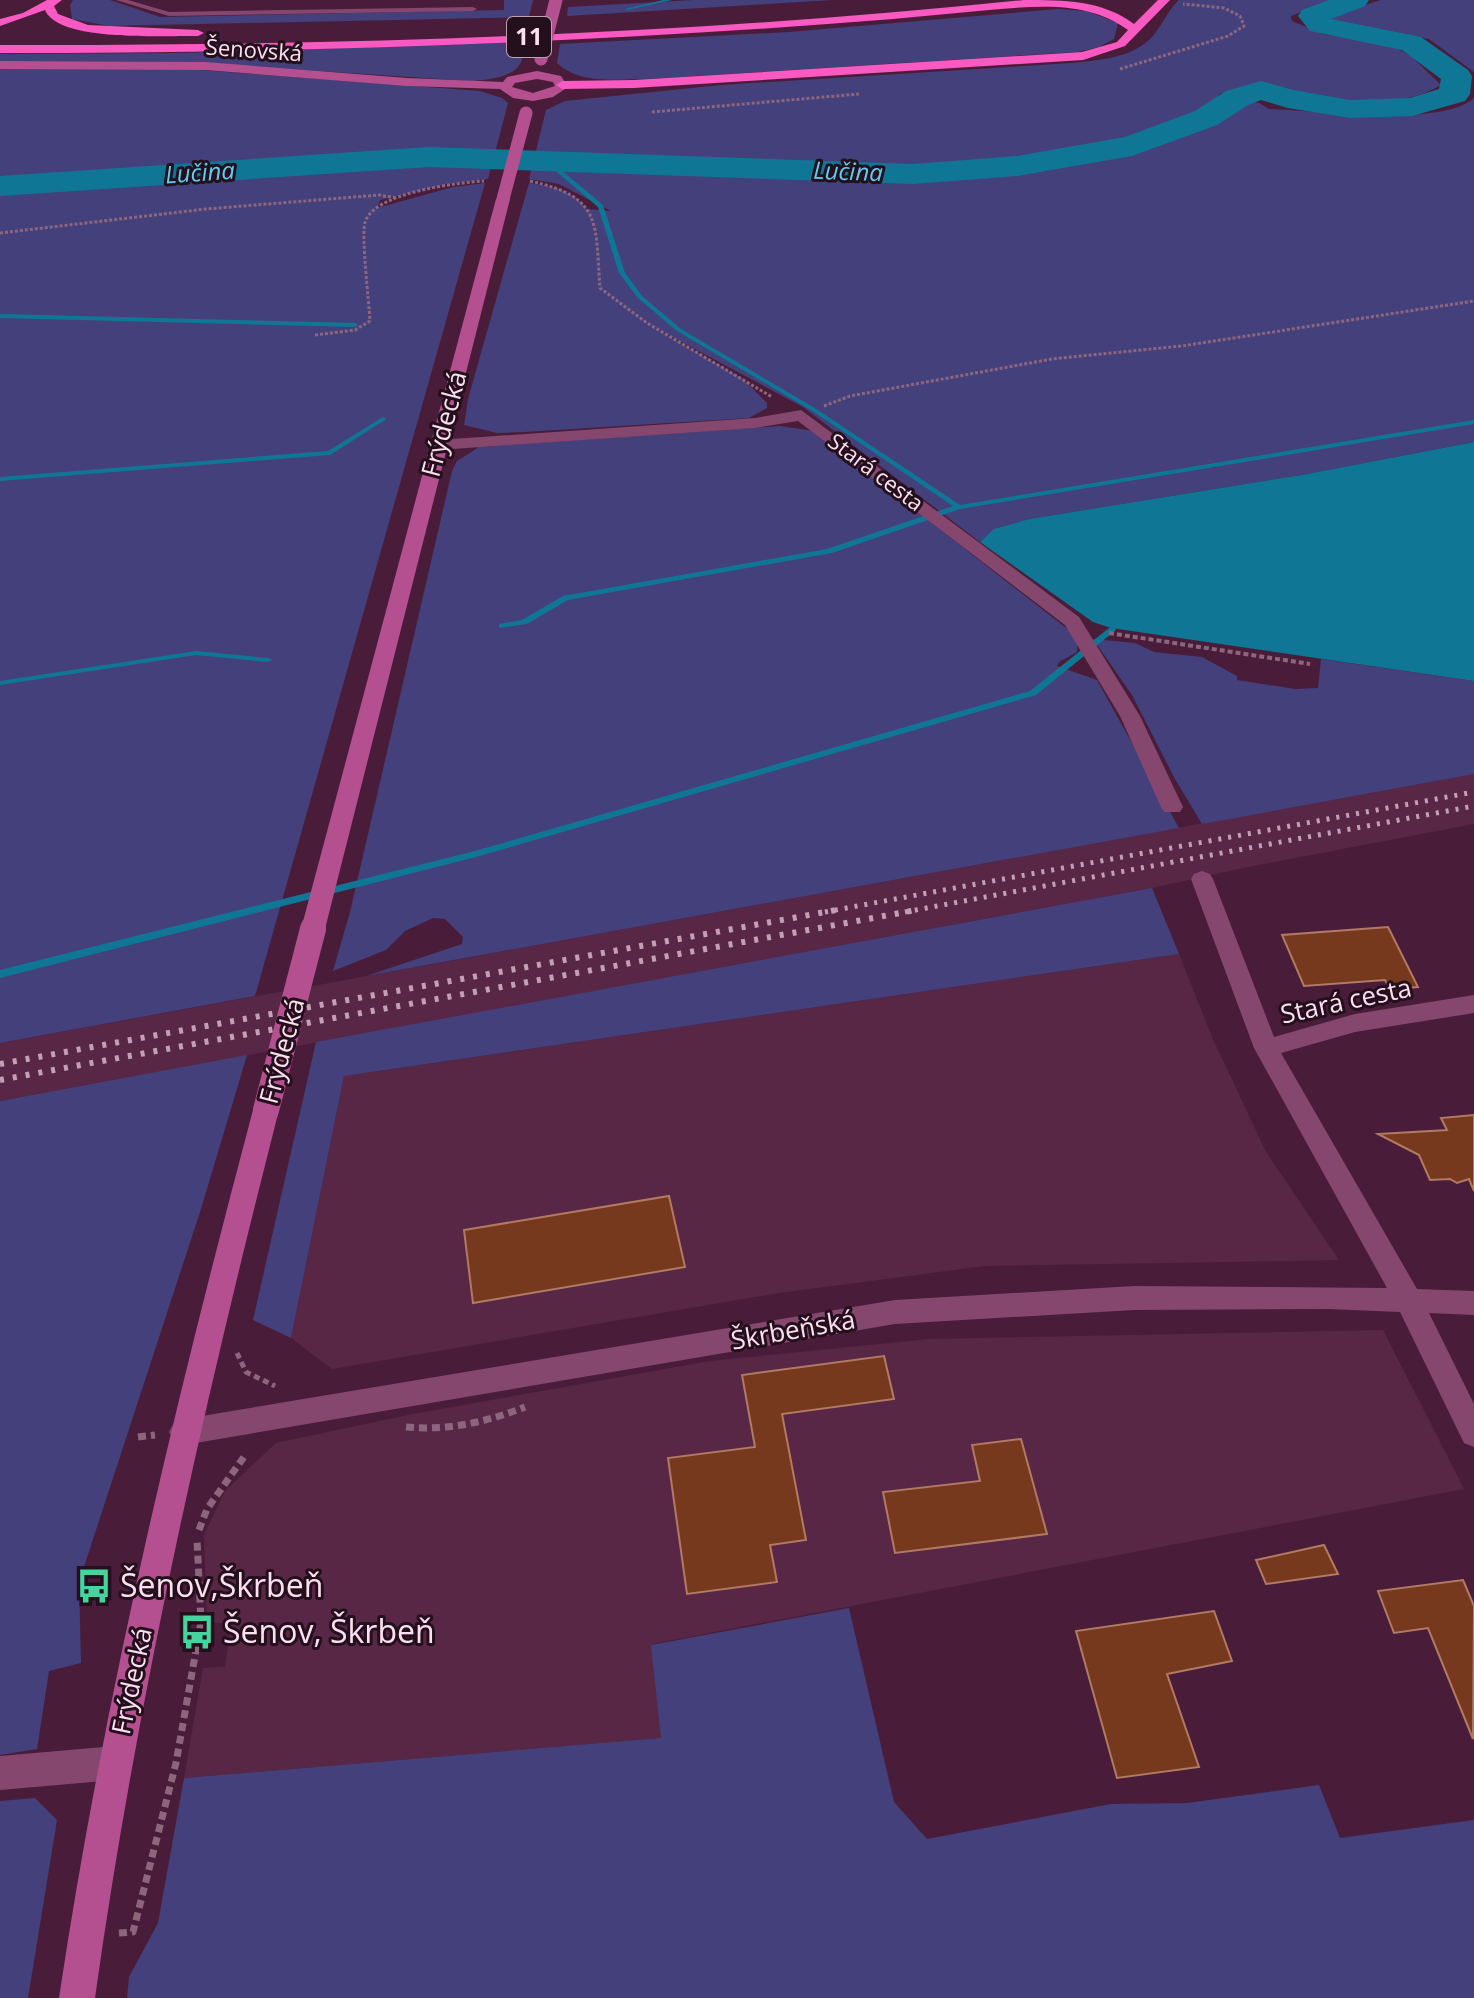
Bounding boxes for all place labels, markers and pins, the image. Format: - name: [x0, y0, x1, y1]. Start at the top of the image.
- place label: Šenov,Škrbeň: [120, 1563, 323, 1606]
- bus stop icon: Šenov,Škrbeň: [75, 1567, 113, 1605]
- place label: Šenov, Škrbeň: [223, 1609, 435, 1652]
- bus stop icon: Šenov, Škrbeň: [178, 1613, 216, 1651]

